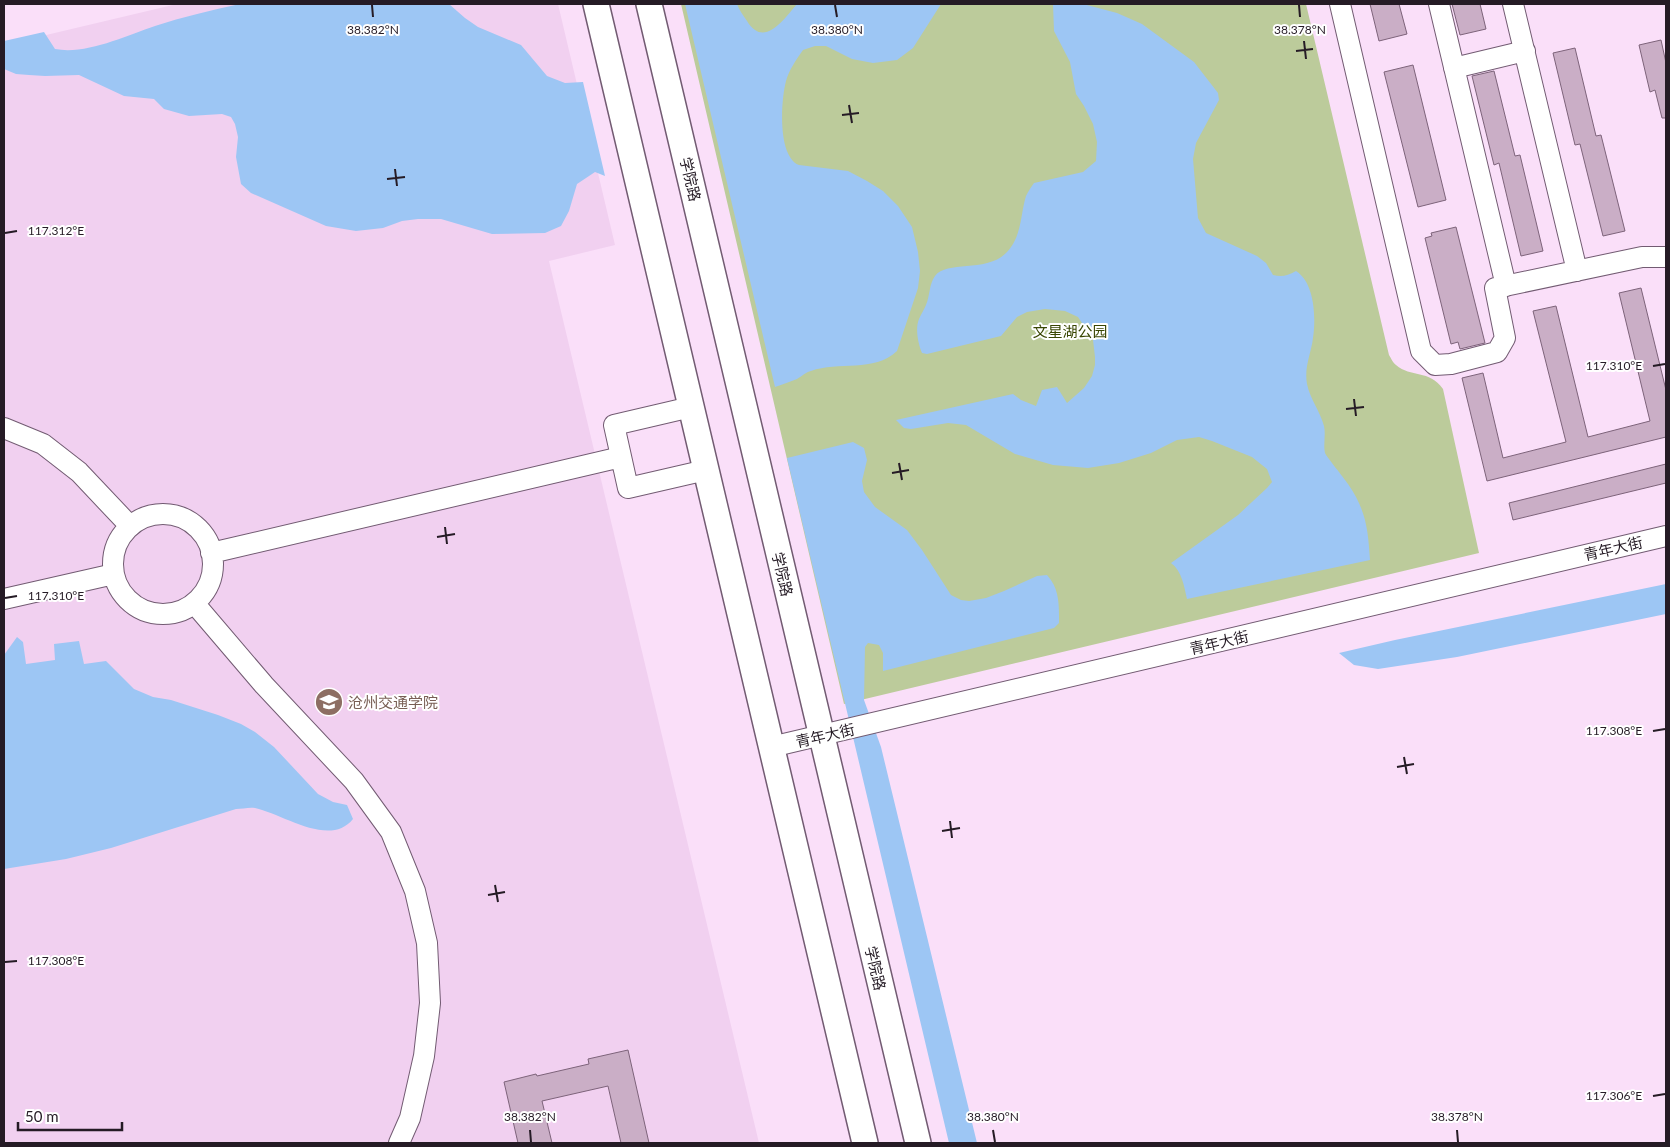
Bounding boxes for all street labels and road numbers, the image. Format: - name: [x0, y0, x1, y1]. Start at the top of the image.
- street label: 学院路: [677, 155, 705, 203]
- street label: 青年大街: [1582, 532, 1644, 564]
- street label: 学院路: [769, 550, 797, 598]
- street label: 青年大街: [1188, 626, 1250, 658]
- street label: 青年大街: [794, 719, 856, 751]
- street label: 学院路: [862, 944, 890, 992]

